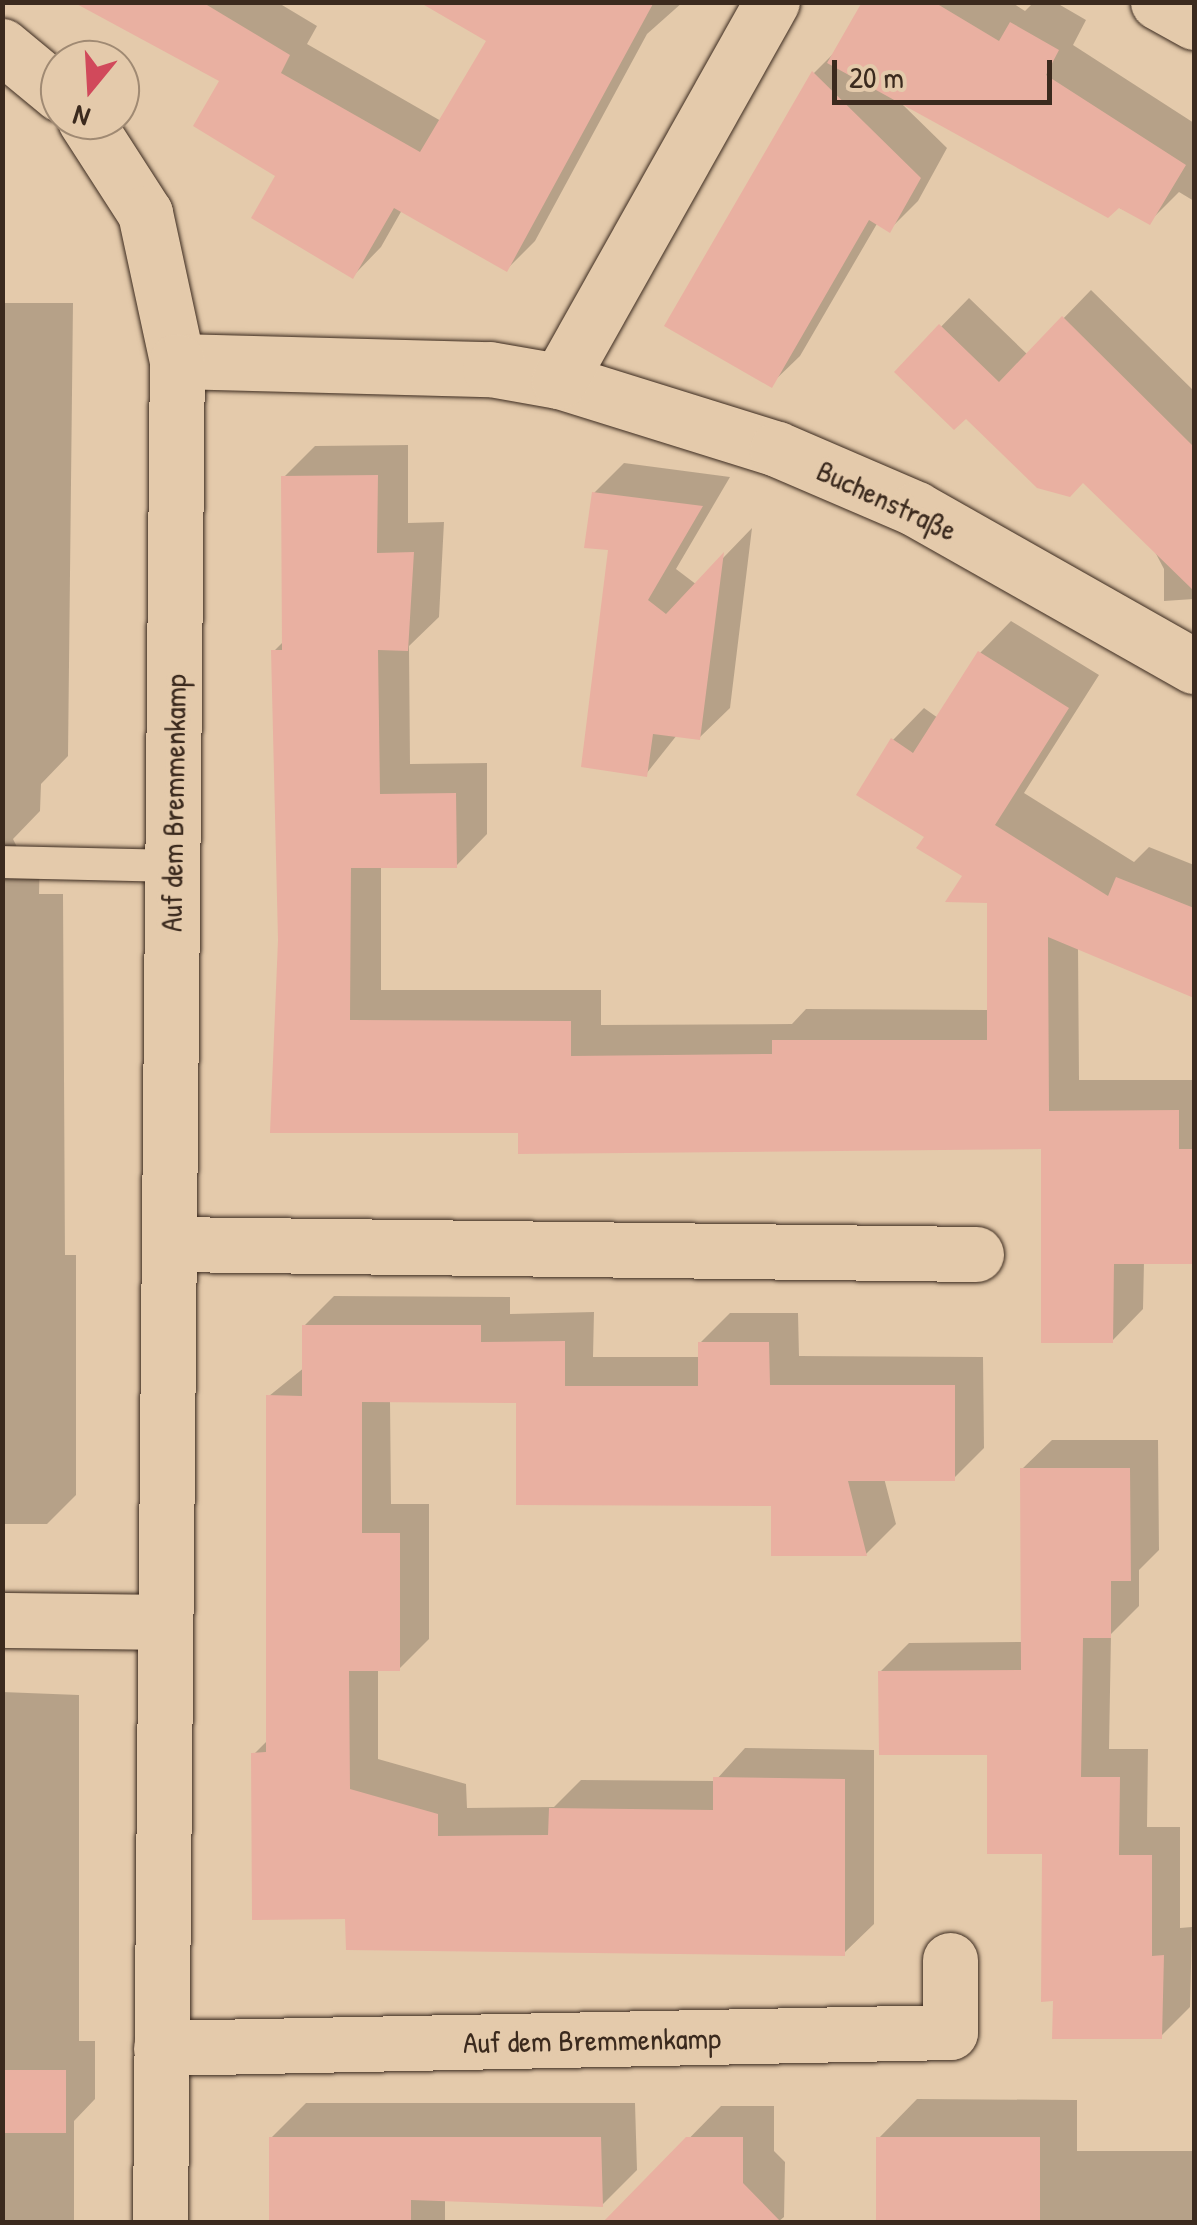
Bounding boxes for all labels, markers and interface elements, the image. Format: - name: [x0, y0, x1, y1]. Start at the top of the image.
- north arrow: [40, 40, 140, 140]
- scale bar: [837, 40, 1057, 102]
- text: 20 m: [849, 57, 904, 97]
- text: N: [68, 96, 94, 137]
- street label: Buchenstraße: [811, 452, 963, 548]
- street label: Auf dem Bremmenkamp: [153, 674, 193, 932]
- street label: Auf dem Bremmenkamp: [463, 2020, 721, 2060]

